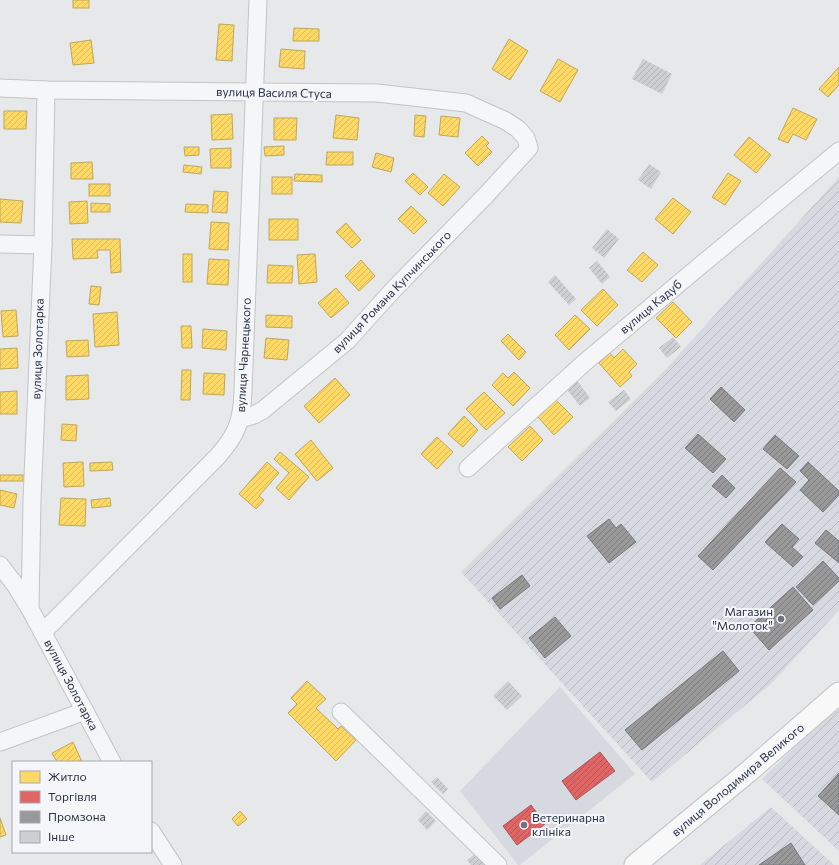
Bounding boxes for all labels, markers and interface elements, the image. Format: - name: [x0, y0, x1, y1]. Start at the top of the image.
- street label: вулиця Василя Стуса: [216, 84, 332, 100]
- street label: вулиця Романа Купчинського: [329, 227, 454, 355]
- street label: вулиця Кадуб: [617, 276, 684, 336]
- street label: вулиця Чарнецького: [233, 297, 253, 413]
- street label: вулиця Золотарка: [28, 298, 46, 400]
- place label: Магазин "Молоток": [712, 604, 773, 632]
- marker: Магазин "Молоток": [776, 614, 786, 624]
- street label: вулиця Золотарка: [42, 637, 102, 732]
- street label: вулиця Володимира Великого: [668, 720, 807, 839]
- legend: [12, 761, 152, 853]
- text: Житло: [48, 769, 87, 783]
- text: Торгівля: [48, 789, 97, 803]
- text: Промзона: [48, 809, 106, 823]
- place label: Ветеринарна клініка: [532, 810, 605, 838]
- marker: Ветеринарна клініка: [519, 820, 529, 830]
- text: Інше: [48, 829, 74, 843]

